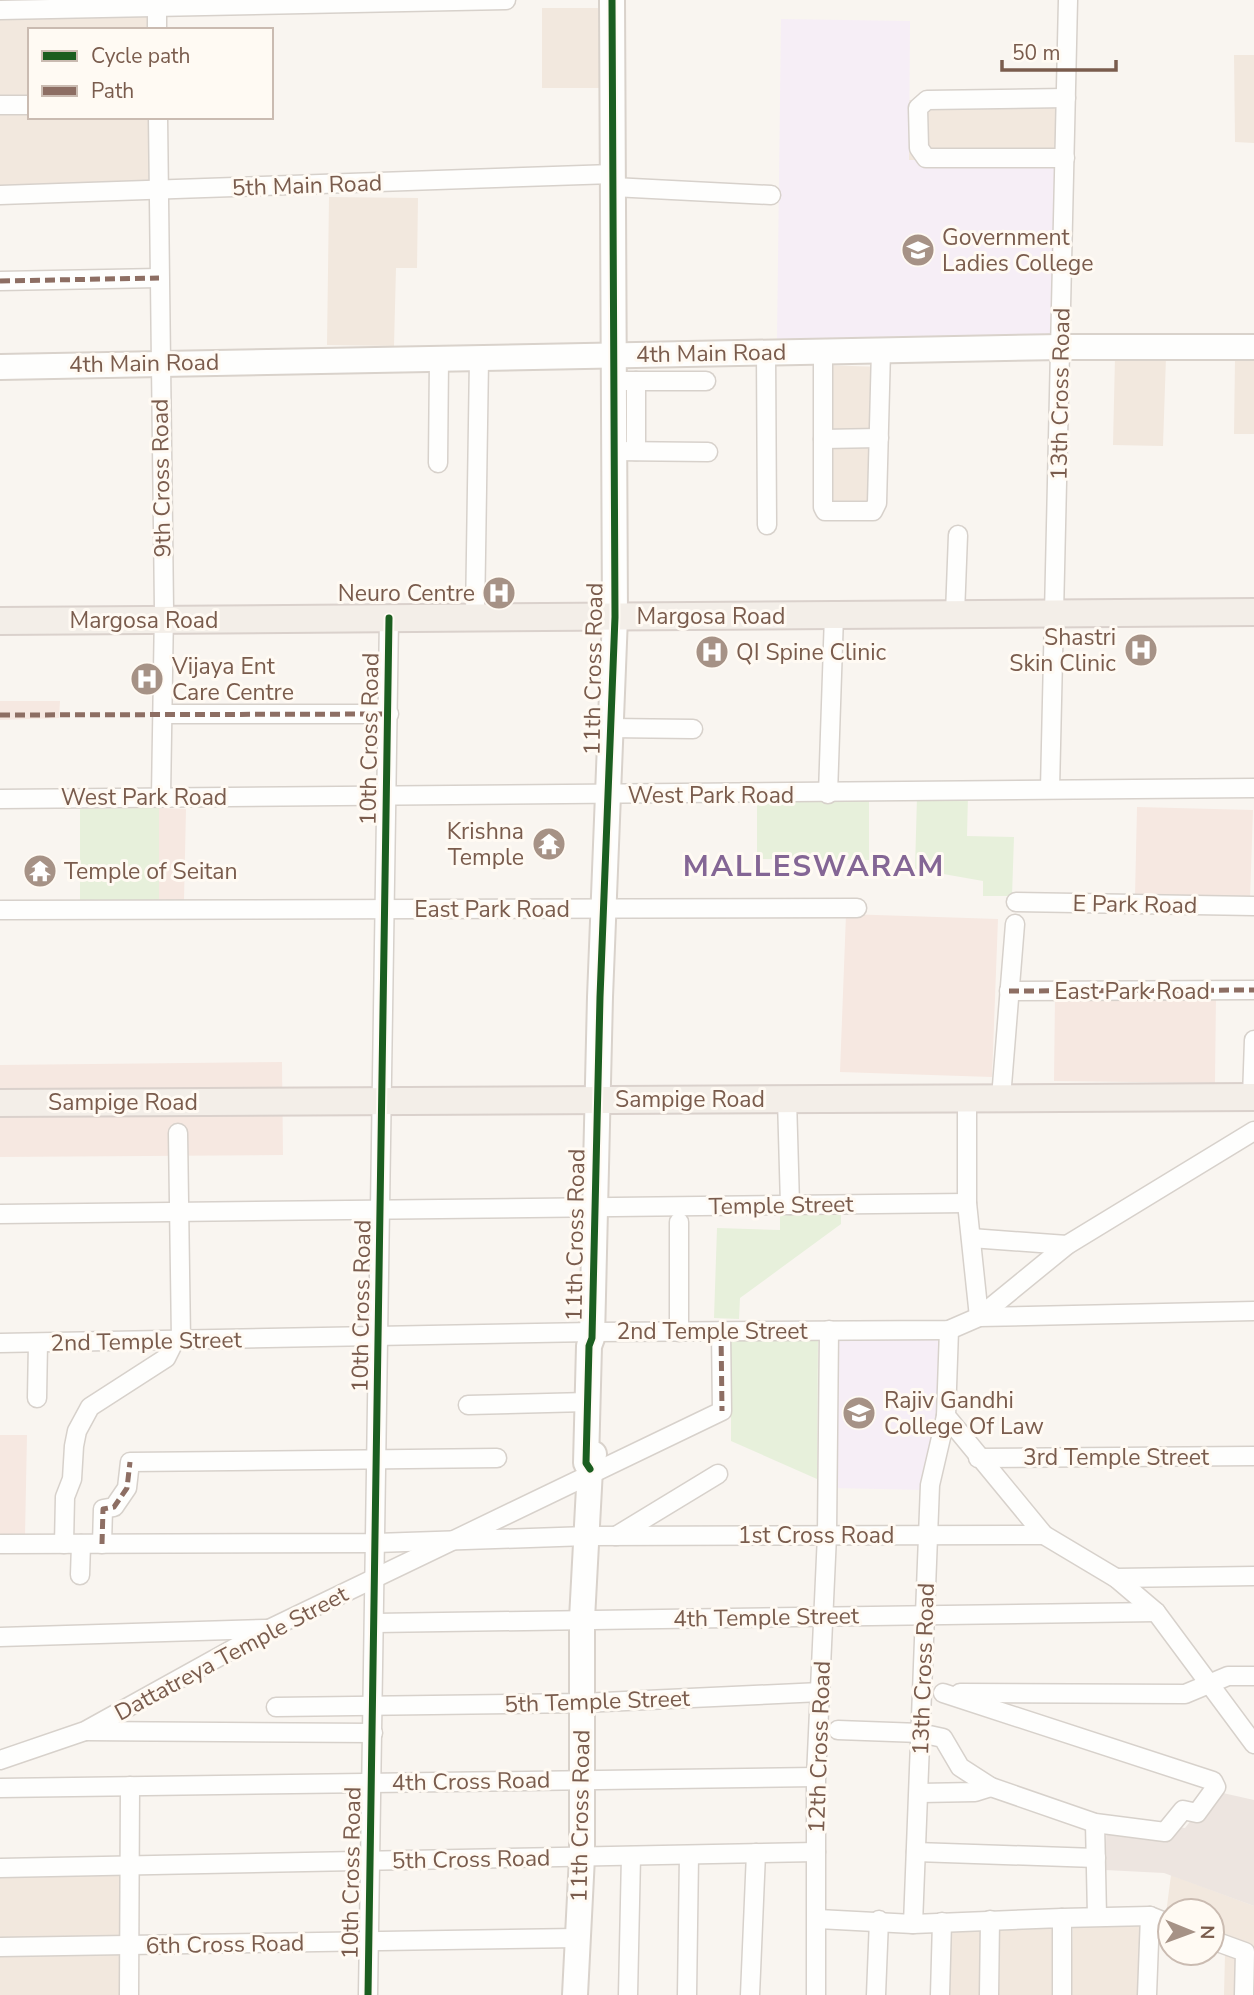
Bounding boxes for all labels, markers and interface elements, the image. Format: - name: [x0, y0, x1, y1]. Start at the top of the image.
- legend: [28, 28, 273, 119]
- scale bar: [1002, 28, 1116, 72]
- text: 50 m: [1012, 39, 1061, 67]
- text: Cycle path: [91, 42, 190, 70]
- text: Path: [91, 77, 134, 105]
- street label: 5th Main Road: [231, 167, 383, 204]
- place label: Government Ladies College: [942, 222, 1094, 279]
- school or university icon: Government Ladies College: [899, 231, 937, 269]
- street label: 13th Cross Road: [1043, 307, 1078, 481]
- street label: 4th Main Road: [635, 337, 787, 370]
- street label: 4th Main Road: [68, 347, 220, 380]
- street label: 9th Cross Road: [145, 398, 178, 558]
- hospital icon: Neuro Centre: [480, 574, 518, 612]
- place label: Neuro Centre: [338, 578, 475, 609]
- street label: 11th Cross Road: [576, 582, 611, 756]
- street label: Margosa Road: [637, 601, 785, 632]
- street label: Margosa Road: [70, 605, 218, 636]
- place label: Shastri Skin Clinic: [1009, 622, 1116, 679]
- hospital icon: Shastri Skin Clinic: [1122, 631, 1160, 669]
- hospital icon: QI Spine Clinic: [693, 633, 731, 671]
- place label: QI Spine Clinic: [736, 637, 887, 668]
- place label: Vijaya Ent Care Centre: [171, 651, 294, 708]
- street label: 10th Cross Road: [352, 652, 387, 826]
- hospital icon: Vijaya Ent Care Centre: [128, 660, 166, 698]
- street label: West Park Road: [628, 780, 794, 811]
- street label: West Park Road: [61, 782, 227, 813]
- place label: Krishna Temple: [447, 816, 524, 873]
- temple icon: Krishna Temple: [530, 825, 568, 863]
- district label: MALLESWARAM: [683, 846, 945, 887]
- temple icon: Temple of Seitan: [21, 852, 59, 890]
- place label: Temple of Seitan: [64, 856, 238, 887]
- street label: E Park Road: [1072, 888, 1198, 921]
- street label: East Park Road: [414, 894, 570, 925]
- street label: East Park Road: [1054, 976, 1210, 1007]
- street label: Sampige Road: [615, 1084, 765, 1115]
- street label: Sampige Road: [48, 1087, 198, 1118]
- street label: 11th Cross Road: [558, 1148, 593, 1322]
- street label: Temple Street: [708, 1189, 855, 1222]
- street label: 10th Cross Road: [344, 1219, 379, 1393]
- street label: 2nd Temple Street: [616, 1316, 809, 1347]
- street label: 2nd Temple Street: [50, 1324, 243, 1359]
- place label: Rajiv Gandhi College Of Law: [884, 1385, 1044, 1442]
- school or university icon: Rajiv Gandhi College Of Law: [840, 1394, 878, 1432]
- street label: 3rd Temple Street: [1023, 1442, 1210, 1473]
- street label: 1st Cross Road: [738, 1520, 894, 1551]
- street label: Dattatreya Temple Street: [109, 1578, 354, 1728]
- street label: 13th Cross Road: [905, 1582, 942, 1756]
- street label: 4th Temple Street: [673, 1600, 860, 1635]
- street label: 12th Cross Road: [801, 1660, 838, 1834]
- street label: 5th Temple Street: [504, 1683, 691, 1720]
- street label: 11th Cross Road: [563, 1729, 598, 1903]
- street label: 4th Cross Road: [391, 1765, 551, 1798]
- street label: 10th Cross Road: [334, 1786, 369, 1960]
- street label: 5th Cross Road: [391, 1843, 551, 1876]
- north arrow: [1156, 1897, 1226, 1967]
- text: N: [1194, 1925, 1220, 1940]
- street label: 6th Cross Road: [145, 1928, 305, 1961]

